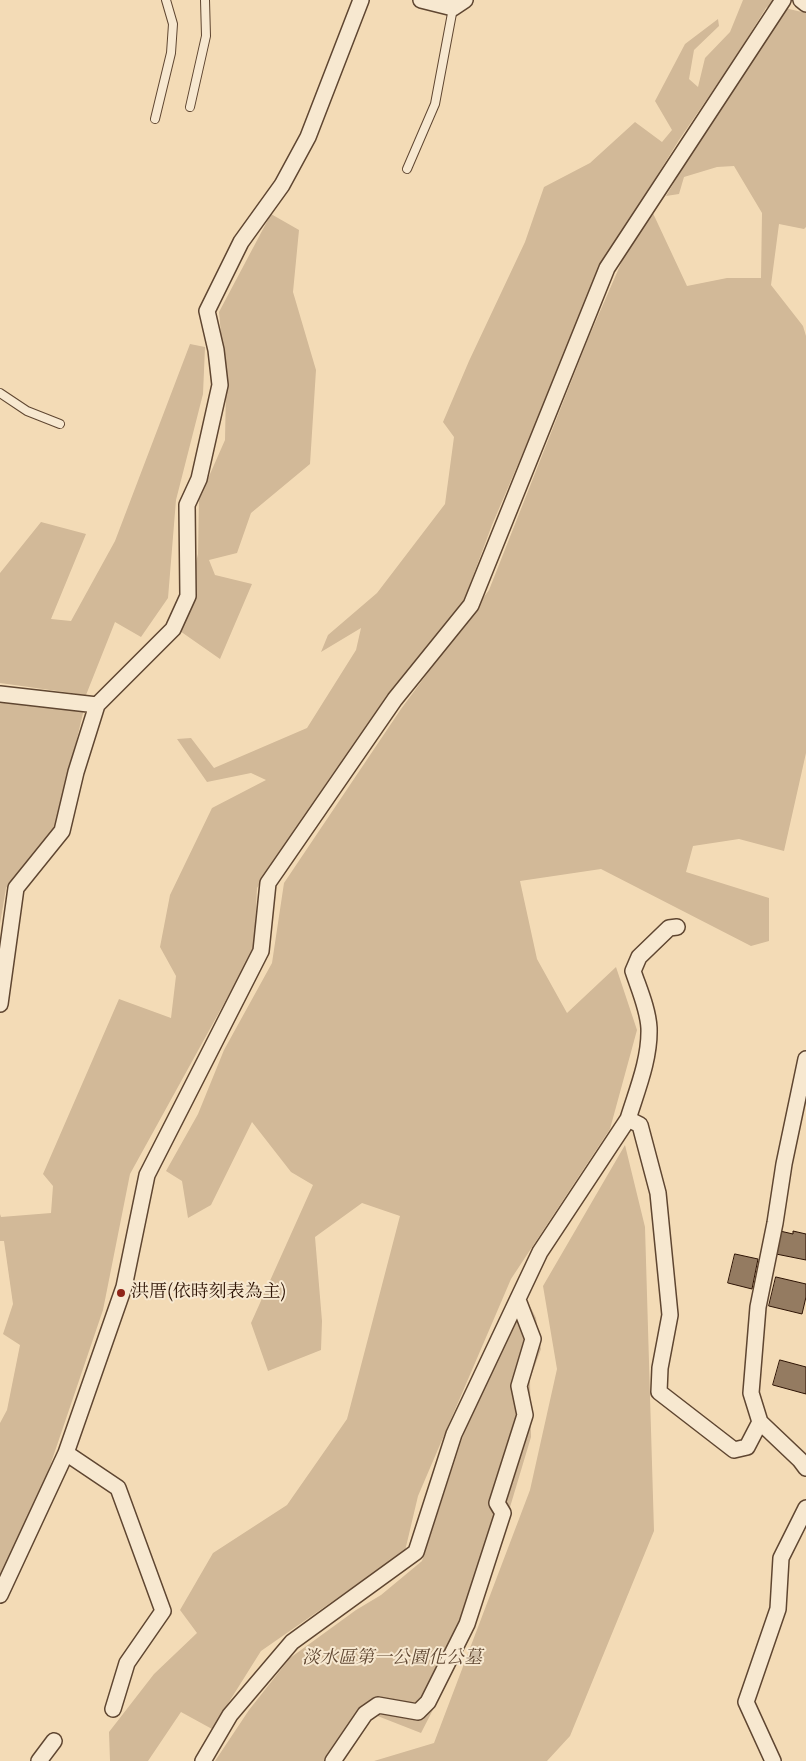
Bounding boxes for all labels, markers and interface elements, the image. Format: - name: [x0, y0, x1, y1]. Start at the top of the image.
- place label: 洪厝(依時刻表為主): [131, 1282, 286, 1304]
- marker: 洪厝(依時刻表為主): [115, 1287, 127, 1299]
- park label: 淡水區第一公園化公墓: [302, 1648, 482, 1670]

